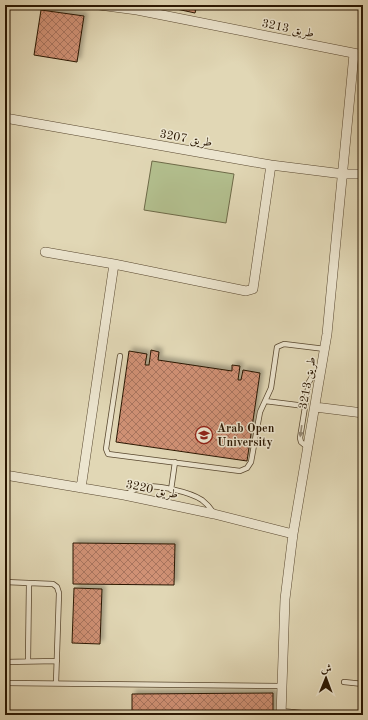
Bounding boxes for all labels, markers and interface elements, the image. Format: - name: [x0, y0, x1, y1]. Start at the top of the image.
- street label: طريق 3213: [260, 18, 315, 41]
- street label: طريق 3207: [158, 128, 213, 151]
- street label: طريق 3213: [297, 356, 320, 411]
- place label: Arab Open University: [217, 423, 275, 449]
- school or university icon: Arab Open University: [194, 425, 214, 445]
- one-way arrow: [298, 425, 304, 437]
- street label: طريق 3220: [124, 479, 179, 502]
- north arrow: [306, 658, 346, 698]
- text: ش: [321, 664, 332, 675]

